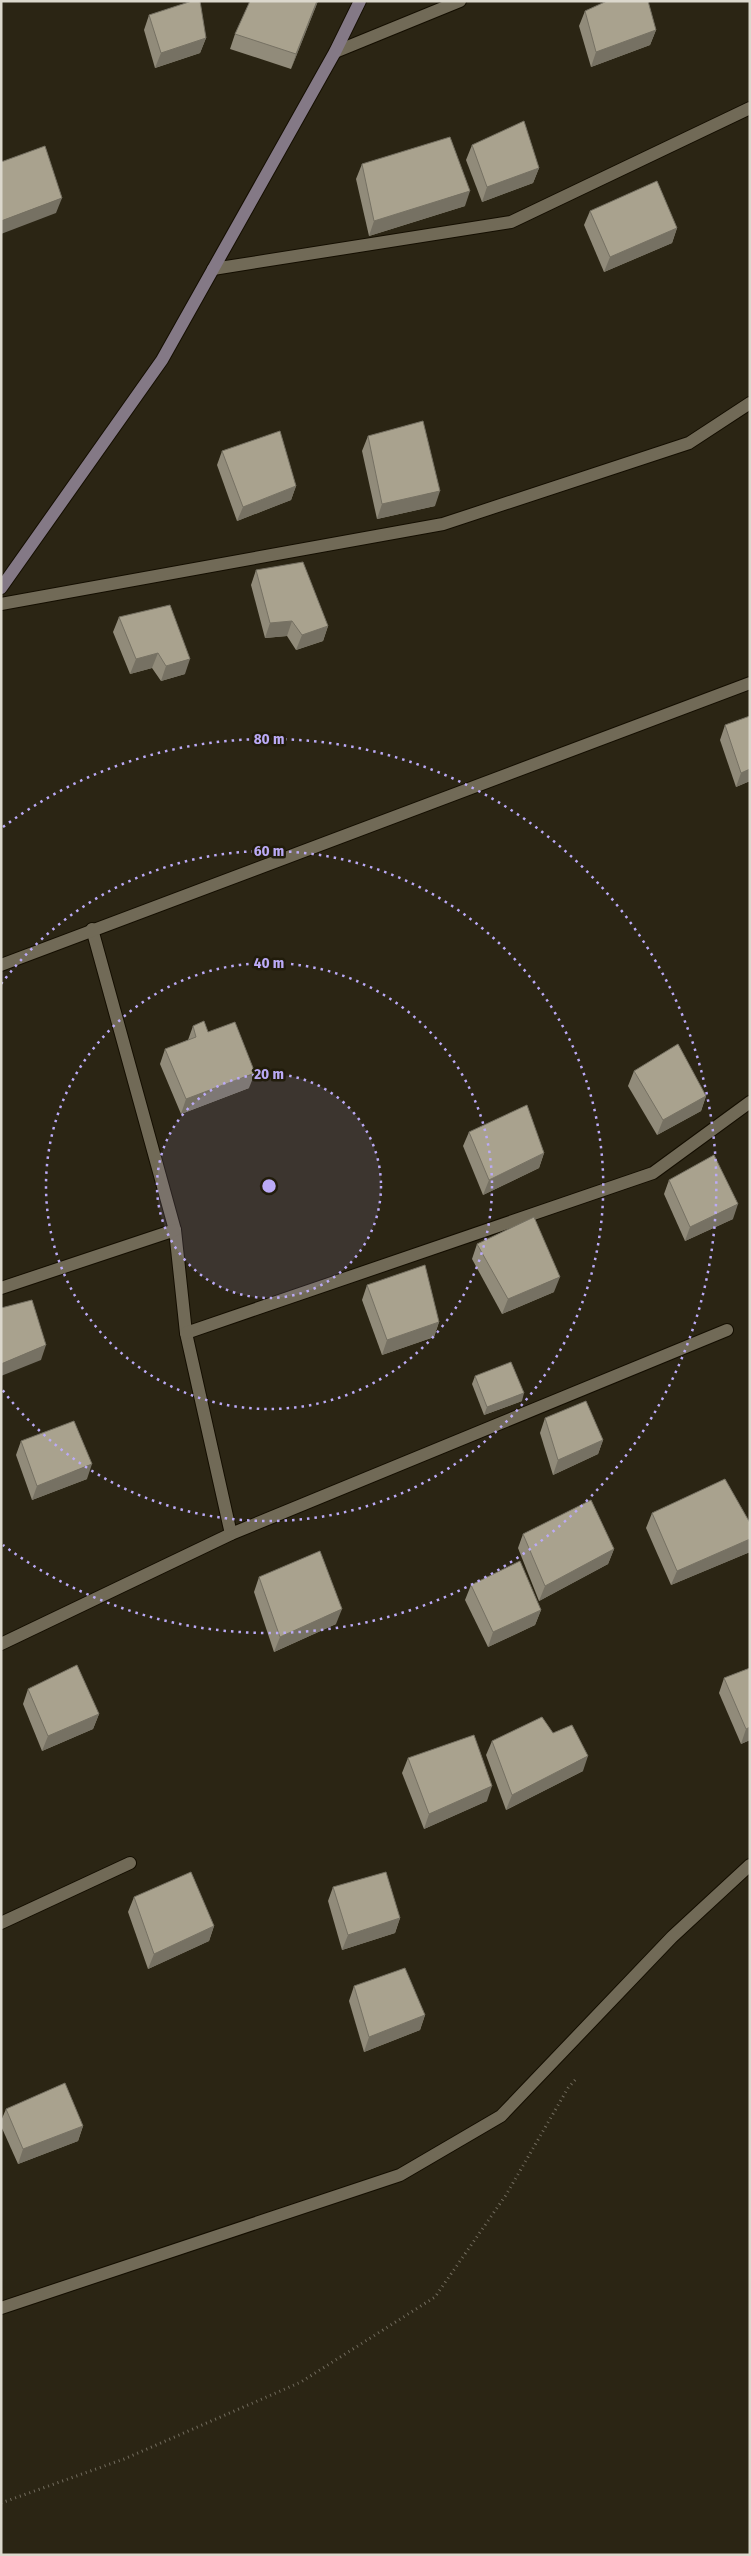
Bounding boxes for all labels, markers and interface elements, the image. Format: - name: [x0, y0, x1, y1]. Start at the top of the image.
- text: 80 m: [254, 730, 284, 748]
- text: 60 m: [254, 842, 284, 860]
- text: 40 m: [254, 954, 284, 972]
- text: 20 m: [253, 1065, 284, 1083]
- centre of rings: [260, 1177, 278, 1195]

